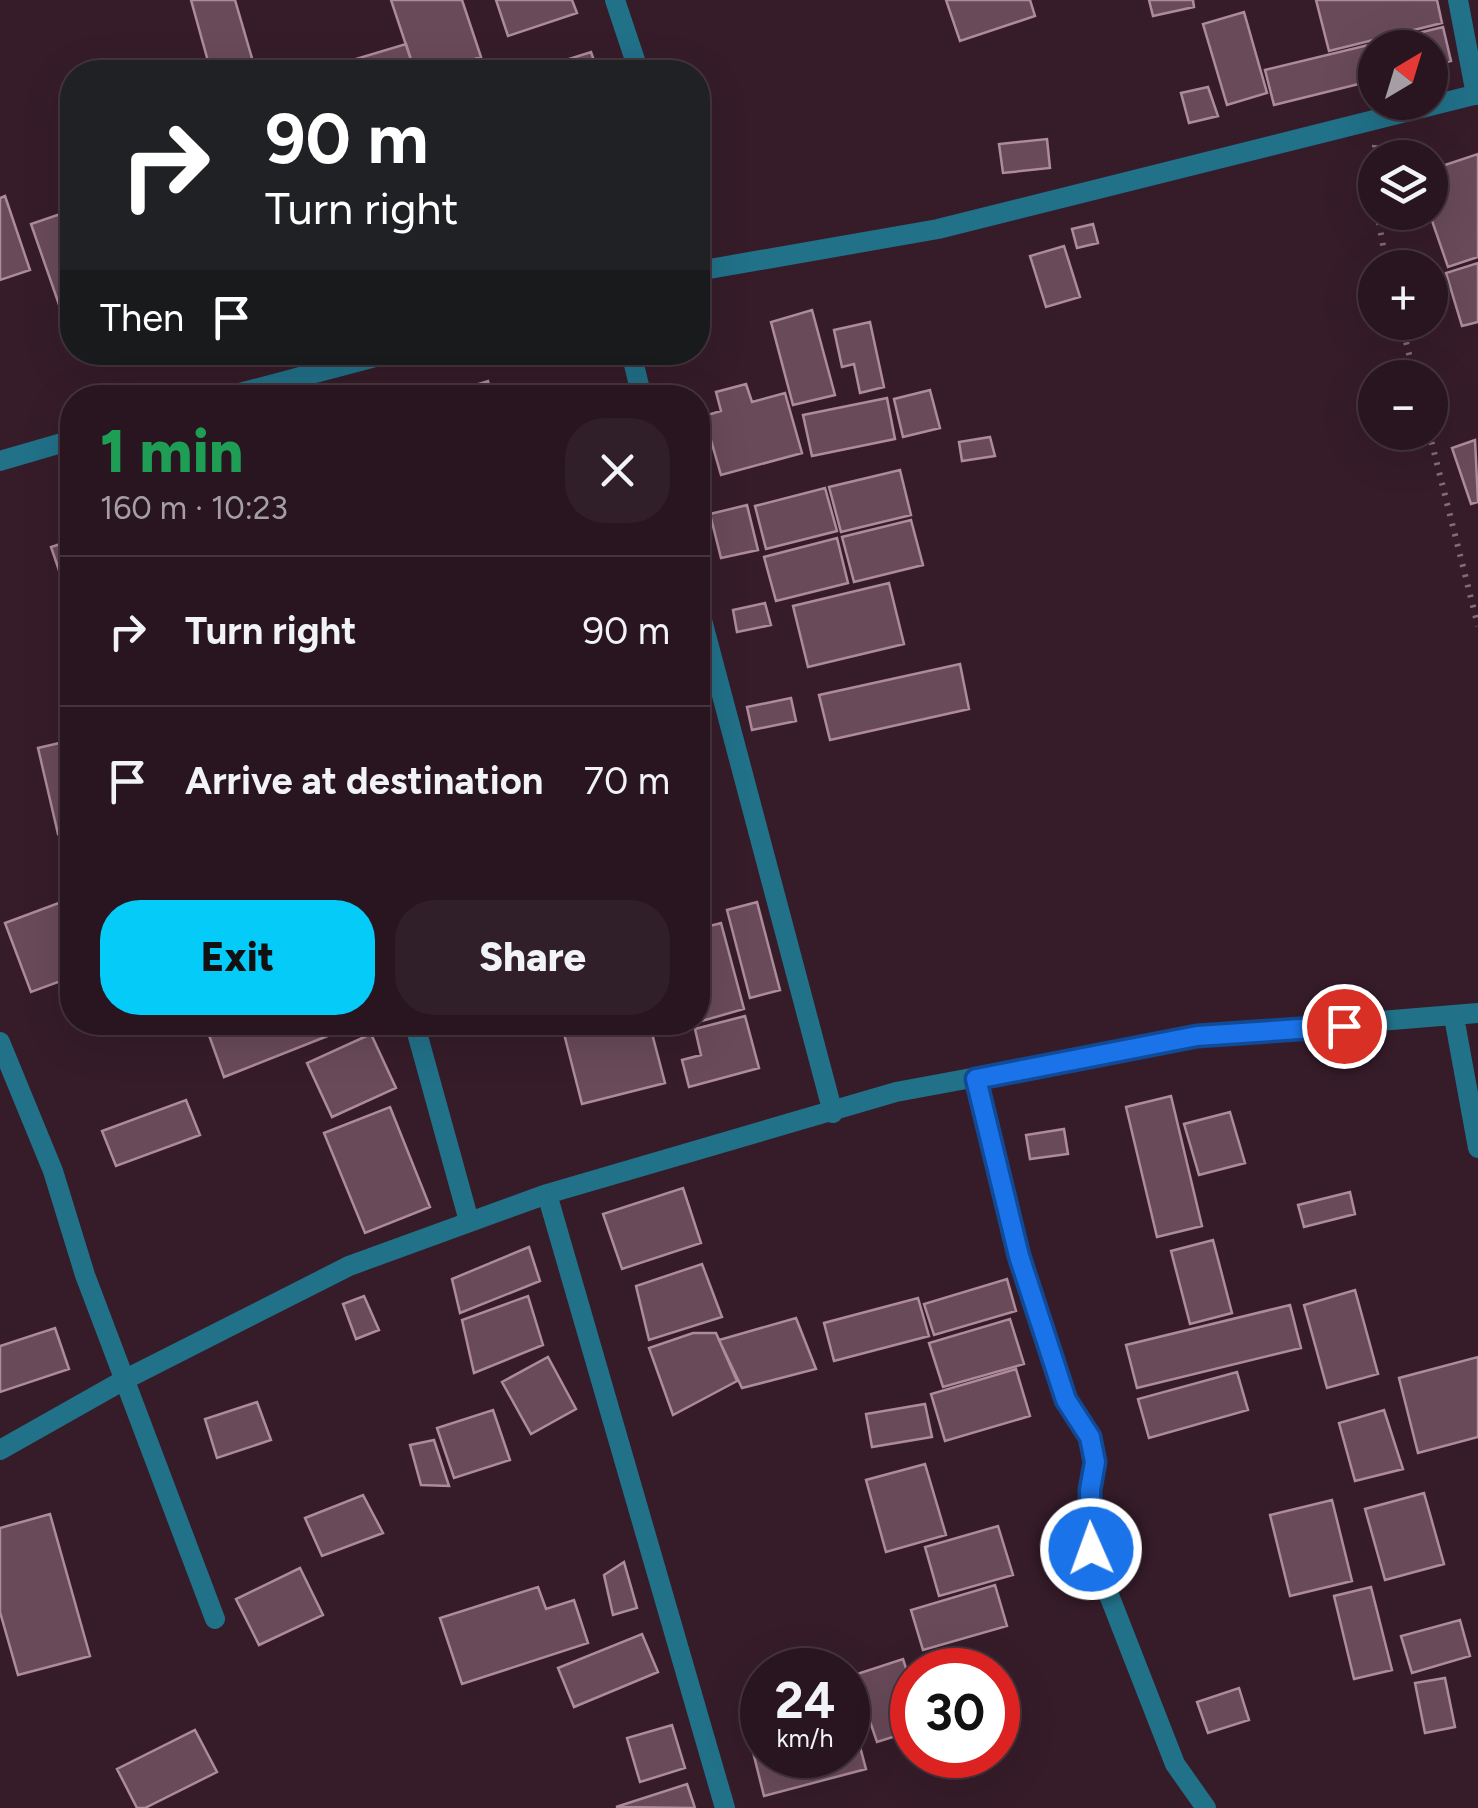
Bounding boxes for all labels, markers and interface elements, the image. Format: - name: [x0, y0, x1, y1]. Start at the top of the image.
- north arrow: [1358, 30, 1448, 120]
- map controls: [1358, 30, 1448, 450]
- text: 90 m: [265, 96, 429, 181]
- icon: right: [100, 100, 230, 230]
- button: layers: [1358, 140, 1448, 230]
- text: Turn right: [265, 181, 458, 235]
- button: +: [1358, 250, 1448, 340]
- icon: arrive: [204, 290, 259, 345]
- text: Then: [100, 295, 184, 341]
- button: −: [1358, 360, 1448, 450]
- text: 1 min: [100, 415, 243, 487]
- button: close: [565, 418, 670, 523]
- text: 160 m · 10:23: [100, 489, 288, 527]
- icon: right: [100, 604, 155, 659]
- text: Turn right: [185, 608, 357, 654]
- text: 90 m: [582, 608, 670, 654]
- icon: arrive: [100, 754, 155, 809]
- text: Arrive at destination: [185, 758, 543, 804]
- text: 70 m: [584, 758, 670, 804]
- button: Exit: [100, 900, 375, 1015]
- button: Share: [395, 900, 670, 1015]
- pin: [1302, 984, 1387, 1069]
- icon: arrive: [1317, 999, 1372, 1054]
- position arrow: [1039, 1497, 1143, 1601]
- speed limit sign: 30: [890, 1648, 1020, 1778]
- text: 24: [775, 1670, 835, 1731]
- text: km/h: [776, 1723, 834, 1753]

